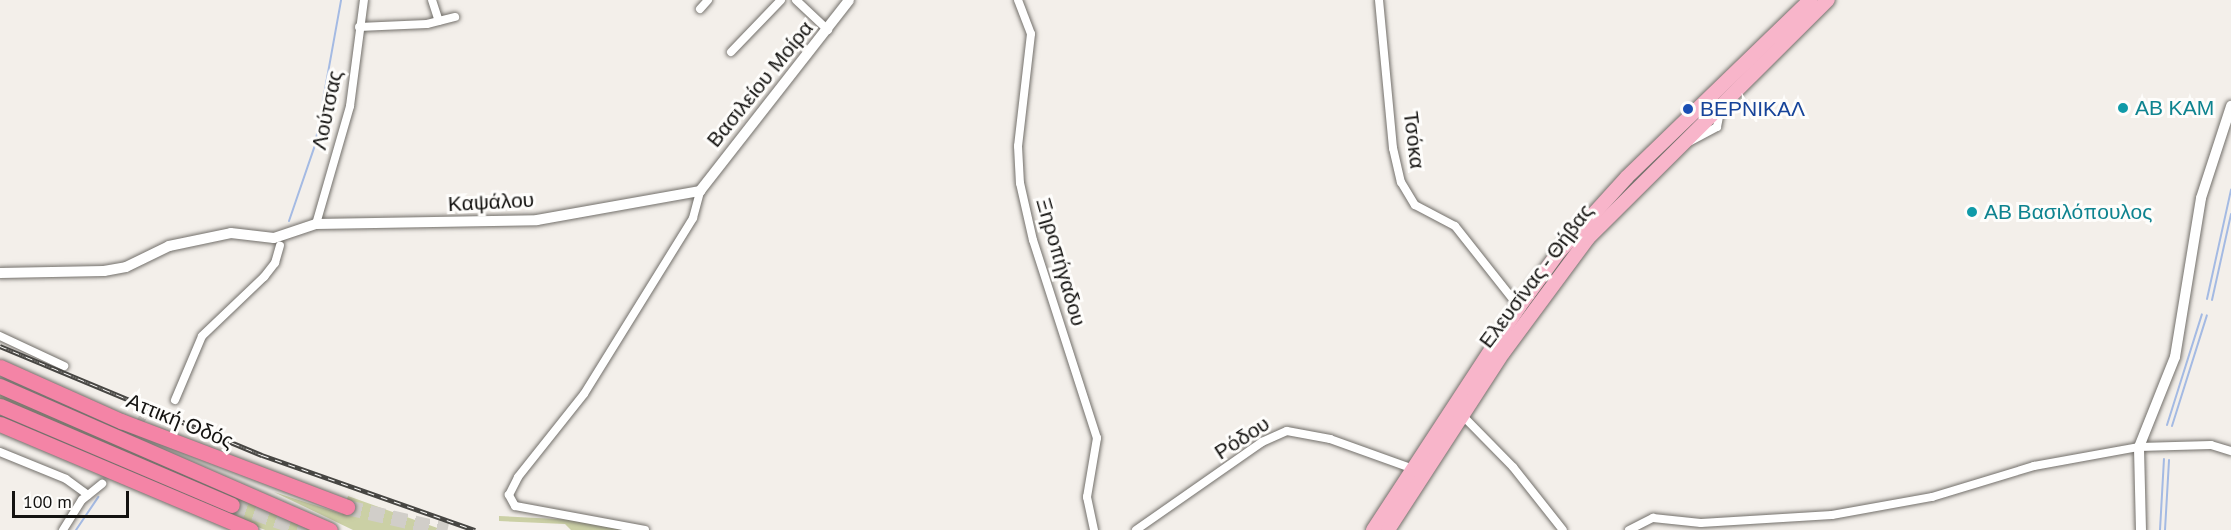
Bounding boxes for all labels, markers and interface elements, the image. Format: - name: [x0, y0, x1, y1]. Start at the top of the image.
- street label: Βασιλείου Μοίρα: [701, 16, 819, 152]
- street label: Λούτσας: [306, 68, 348, 152]
- place label: ΑΒ ΚΑΜ: [2135, 95, 2214, 121]
- place label: ΒΕΡΝΙΚΑΛ: [1700, 96, 1805, 122]
- marker: ΑΒ ΚΑΜ: [2116, 101, 2130, 115]
- marker: ΒΕΡΝΙΚΑΛ: [1681, 102, 1695, 116]
- street label: Τσόκα: [1398, 110, 1430, 170]
- street label: Καψάλου: [447, 187, 535, 217]
- street label: Ξηροπήγαδου: [1031, 195, 1091, 329]
- street label: Ελευσίνας - Θήβας: [1473, 198, 1599, 354]
- place label: ΑΒ Βασιλόπουλος: [1984, 199, 2152, 225]
- marker: ΑΒ Βασιλόπουλος: [1965, 205, 1979, 219]
- street label: Αττική Οδός: [123, 388, 237, 454]
- street label: Ρόδου: [1210, 411, 1274, 465]
- scale bar: [15, 479, 132, 517]
- text: 100 m: [23, 490, 72, 513]

